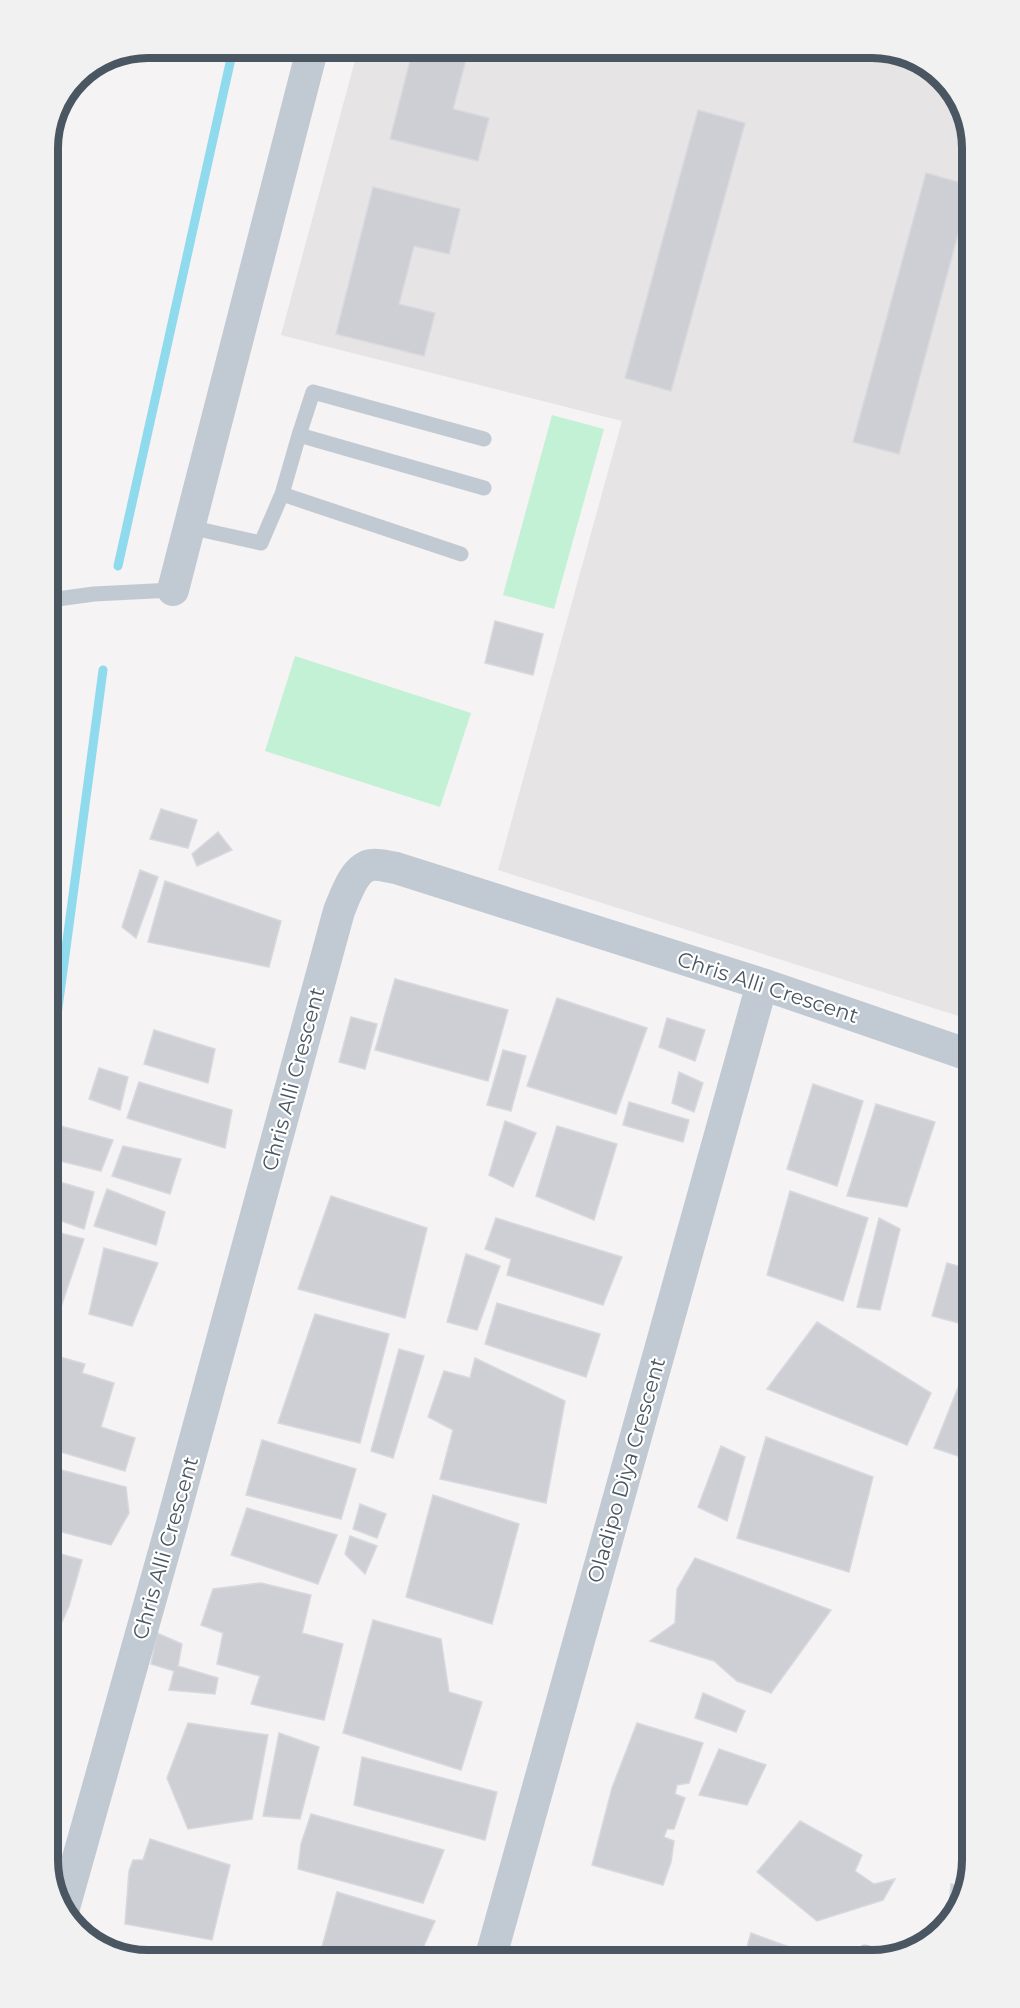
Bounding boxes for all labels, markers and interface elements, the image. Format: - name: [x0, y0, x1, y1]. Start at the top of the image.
- street label: Chris Alli Crescent: [674, 946, 862, 1028]
- street label: Chris Alli Crescent: [256, 984, 330, 1174]
- street label: Oladipo Diya Crescent: [582, 1354, 670, 1586]
- street label: Chris Alli Crescent: [127, 1454, 203, 1642]

